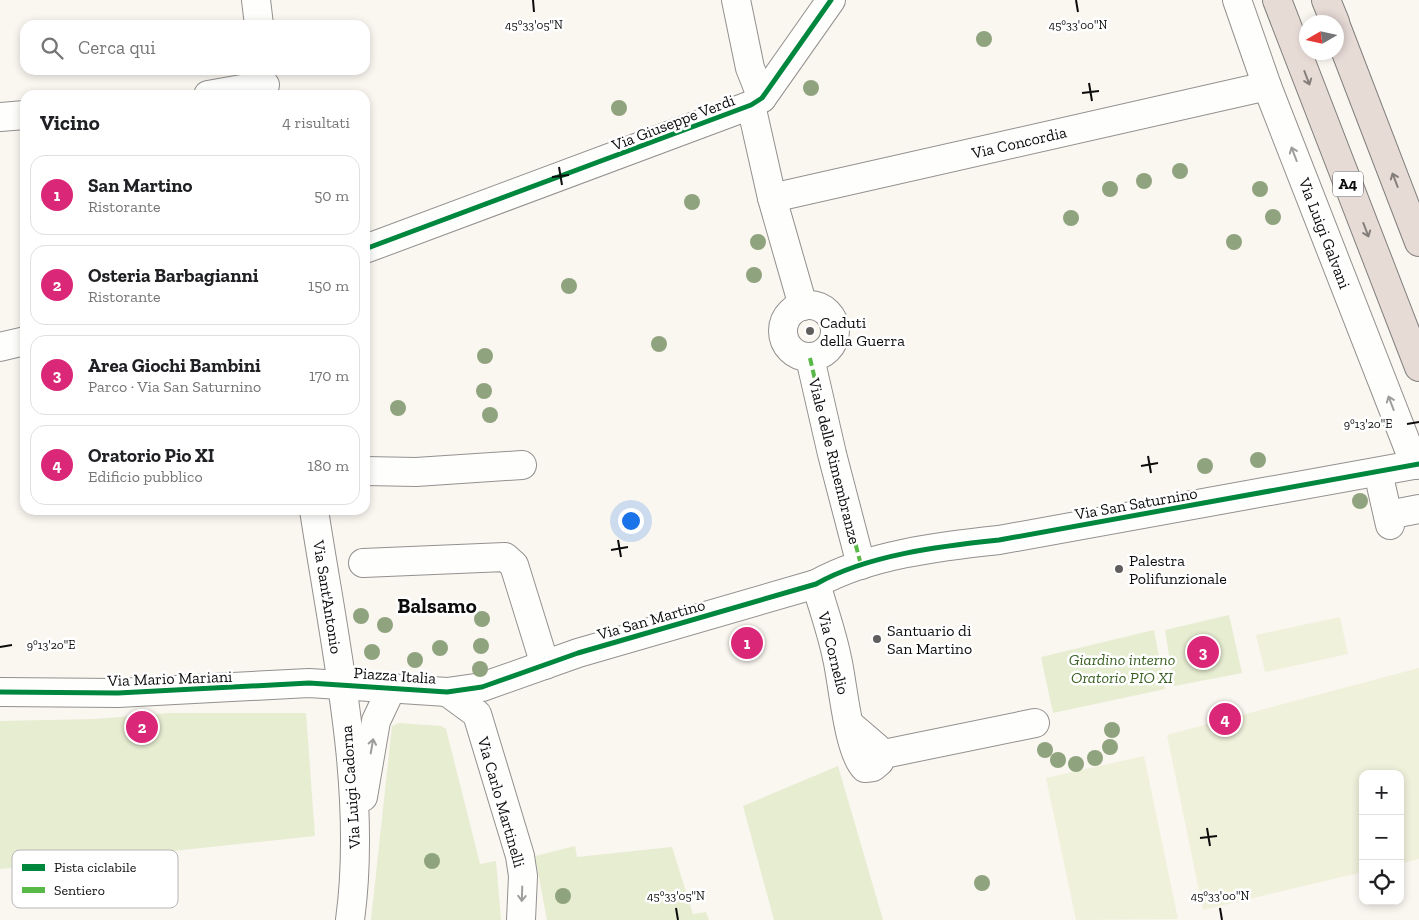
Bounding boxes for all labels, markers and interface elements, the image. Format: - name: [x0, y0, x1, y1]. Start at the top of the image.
- north arrow: [1299, 15, 1344, 60]
- text: 45°33'05"N: [505, 18, 563, 32]
- text: 45°33'00"N: [1049, 18, 1107, 32]
- search box: [20, 20, 370, 75]
- icon: search: [38, 34, 66, 62]
- text: Cerca qui: [78, 36, 156, 59]
- one-way arrow: [1303, 70, 1312, 85]
- street label: Via Giuseppe Verdi: [608, 90, 738, 155]
- text: Vicino: [40, 110, 100, 135]
- text: 4 risultati: [282, 113, 350, 132]
- street label: Via Concordia: [969, 122, 1069, 163]
- one-way arrow: [1289, 147, 1298, 162]
- road number: A4: [1333, 172, 1363, 196]
- one-way arrow: [1390, 173, 1399, 189]
- text: San Martino: [88, 174, 192, 197]
- street label: Via Luigi Galvani: [1294, 174, 1355, 292]
- text: 1: [54, 186, 60, 205]
- text: 50 m: [314, 186, 349, 205]
- text: Ristorante: [88, 197, 161, 216]
- one-way arrow: [1362, 221, 1371, 237]
- text: Osteria Barbagianni: [88, 264, 258, 287]
- text: 2: [53, 276, 61, 295]
- text: 150 m: [308, 276, 349, 295]
- text: Ristorante: [88, 287, 161, 306]
- place label: Caduti della Guerra: [820, 313, 905, 350]
- marker: Caduti della Guerra: [804, 325, 816, 337]
- text: Area Giochi Bambini: [88, 354, 261, 377]
- text: 3: [53, 366, 61, 385]
- text: 170 m: [309, 366, 349, 385]
- street label: Viale delle Rimembranze: [804, 375, 864, 546]
- text: Parco · Via San Saturnino: [88, 377, 261, 396]
- one-way arrow: [1386, 396, 1395, 411]
- text: 9°13'20"E: [1344, 417, 1392, 431]
- text: Oratorio Pio XI: [88, 444, 214, 467]
- text: 4: [52, 456, 62, 475]
- text: 180 m: [308, 456, 349, 475]
- text: Edificio pubblico: [88, 467, 203, 486]
- street label: Via San Saturnino: [1072, 483, 1199, 524]
- your location: [618, 508, 644, 534]
- street label: Via Sant'Antonio: [309, 538, 346, 655]
- place label: Palestra Polifunzionale: [1129, 551, 1227, 588]
- marker: Palestra Polifunzionale: [1113, 563, 1125, 575]
- district label: Balsamo: [397, 593, 477, 618]
- street label: Via San Martino: [594, 595, 707, 644]
- street label: Via Cornelio: [814, 609, 853, 697]
- place label: Santuario di San Martino: [887, 621, 972, 658]
- pin: 1: [731, 624, 763, 662]
- marker: Santuario di San Martino: [871, 633, 883, 645]
- pin: 3: [1187, 633, 1219, 671]
- text: 9°13'20"E: [27, 638, 75, 652]
- park label: Giardino interno Oratorio PIO XI: [1069, 650, 1175, 687]
- street label: Piazza Italia: [353, 663, 437, 688]
- street label: Via Mario Mariani: [106, 667, 233, 690]
- pin: 4: [1209, 700, 1241, 738]
- pin: 2: [126, 708, 158, 746]
- street label: Via Luigi Cadorna: [337, 724, 364, 850]
- street label: Via Carlo Martinelli: [473, 734, 529, 870]
- one-way arrow: [367, 738, 377, 754]
- map controls: [1359, 770, 1404, 905]
- button: +: [1359, 770, 1404, 815]
- button: −: [1359, 815, 1404, 860]
- legend: [12, 850, 178, 908]
- text: Pista ciclabile: [54, 859, 137, 876]
- button: locate: [1359, 860, 1404, 905]
- text: Sentiero: [54, 882, 105, 899]
- one-way arrow: [517, 886, 527, 902]
- text: 45°33'05"N: [647, 889, 705, 903]
- text: 45°33'00"N: [1191, 889, 1249, 903]

